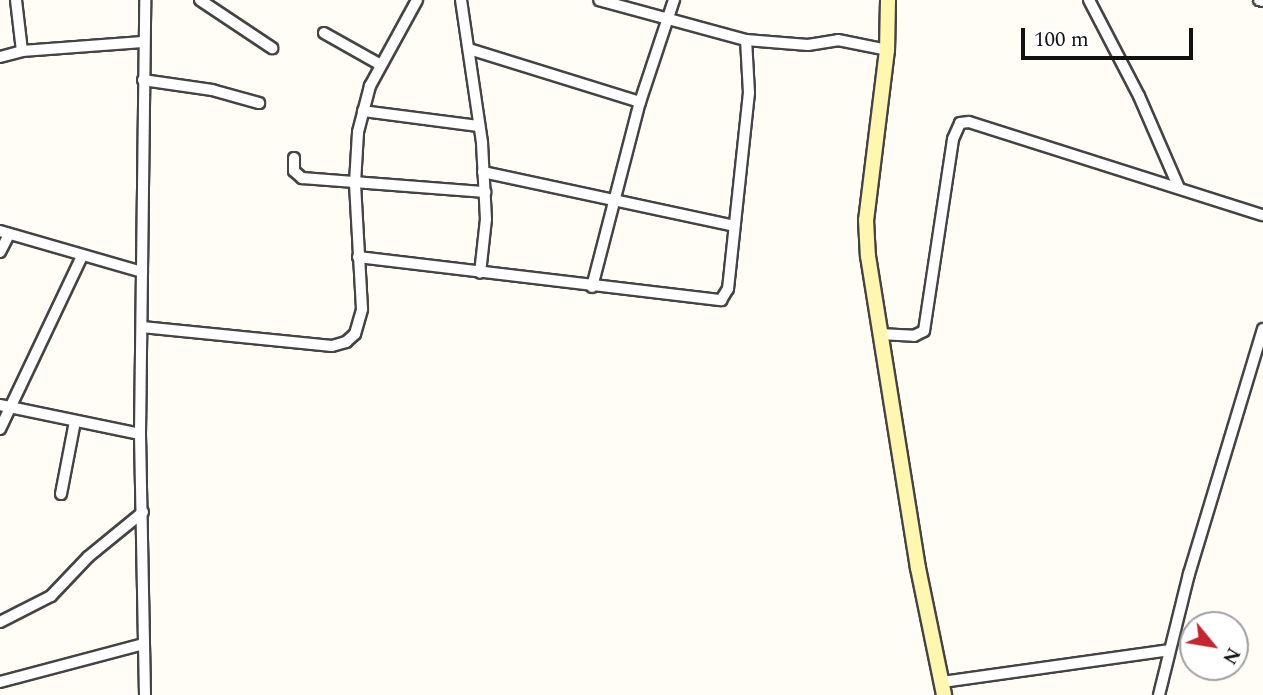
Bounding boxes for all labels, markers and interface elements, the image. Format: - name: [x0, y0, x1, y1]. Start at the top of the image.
- scale bar: [1025, 14, 1196, 58]
- text: 100 m: [1034, 24, 1089, 56]
- north arrow: [1179, 611, 1249, 681]
- text: N: [1214, 642, 1247, 670]

